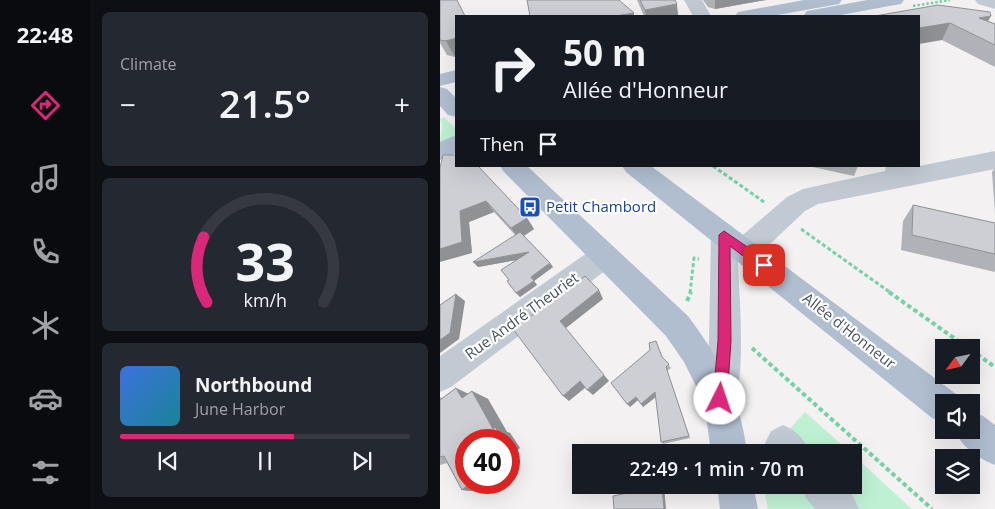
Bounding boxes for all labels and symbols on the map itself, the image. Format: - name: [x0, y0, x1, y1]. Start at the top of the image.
- bus stop icon: Petit Chambord: [518, 195, 542, 219]
- place label: Petit Chambord: [546, 196, 656, 216]
- pin: [743, 244, 785, 286]
- street label: Rue André Theuriet: [461, 267, 582, 363]
- street label: Allée d'Honneur: [799, 288, 900, 373]
- north arrow: [935, 339, 980, 384]
- position arrow: [693, 372, 745, 424]
- speed limit sign: 40: [455, 429, 520, 494]

